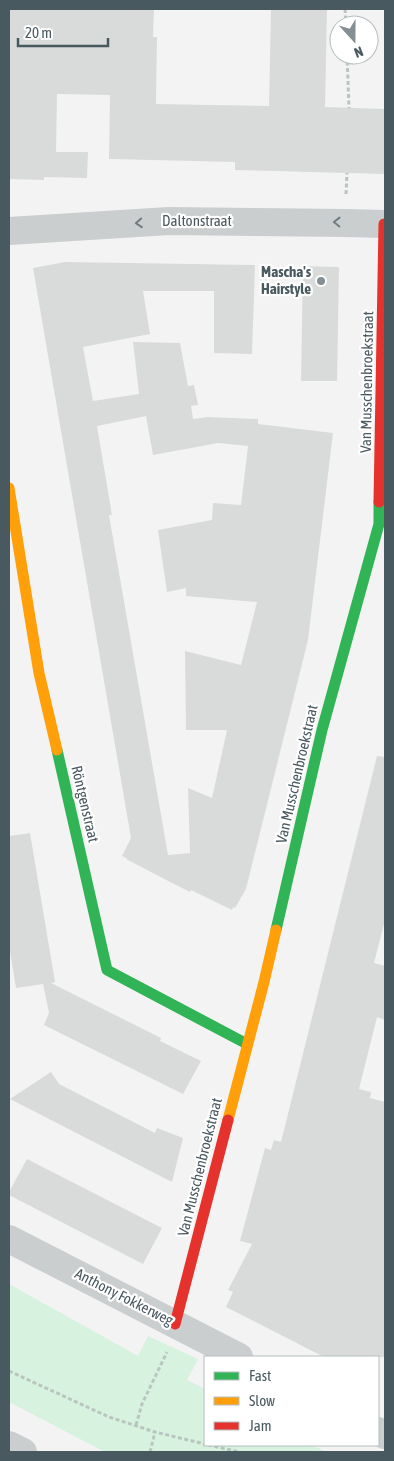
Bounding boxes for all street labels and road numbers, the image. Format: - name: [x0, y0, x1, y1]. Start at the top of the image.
- street label: Daltonstraat: [162, 212, 232, 229]
- street label: Van Musschenbroekstraat: [357, 311, 376, 453]
- street label: Van Musschenbroekstraat: [272, 703, 321, 845]
- street label: Röntgenstraat: [68, 764, 103, 844]
- street label: Van Musschenbroekstraat: [174, 1096, 225, 1238]
- street label: Anthony Fokkerweg: [72, 1265, 177, 1329]

